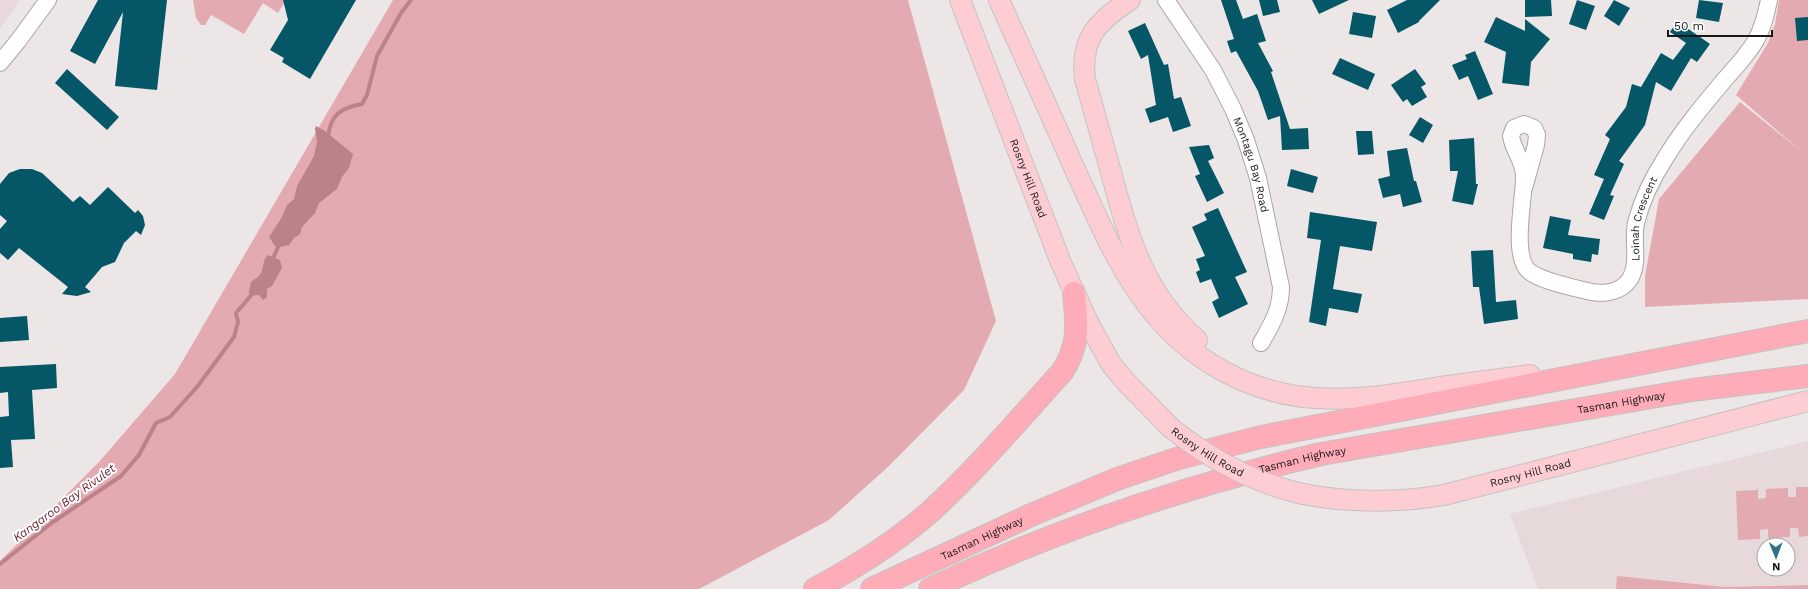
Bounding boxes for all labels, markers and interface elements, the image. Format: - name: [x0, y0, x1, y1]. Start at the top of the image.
- scale bar: [1668, 12, 1772, 38]
- text: 50 m: [1674, 19, 1704, 33]
- street label: Montagu Bay Road: [1231, 115, 1272, 214]
- street label: Rosny Hill Road: [1007, 137, 1049, 220]
- street label: Loinah Crescent: [1628, 174, 1660, 261]
- street label: Tasman Highway: [1576, 388, 1667, 416]
- street label: Rosny Hill Road: [1169, 424, 1246, 479]
- street label: Tasman Highway: [1257, 443, 1347, 476]
- street label: Rosny Hill Road: [1488, 456, 1572, 489]
- water label: Kangaroo Bay Rivulet: [10, 461, 118, 545]
- street label: Tasman Highway: [939, 513, 1025, 563]
- north arrow: [1756, 537, 1796, 577]
- text: N: [1772, 560, 1780, 573]

